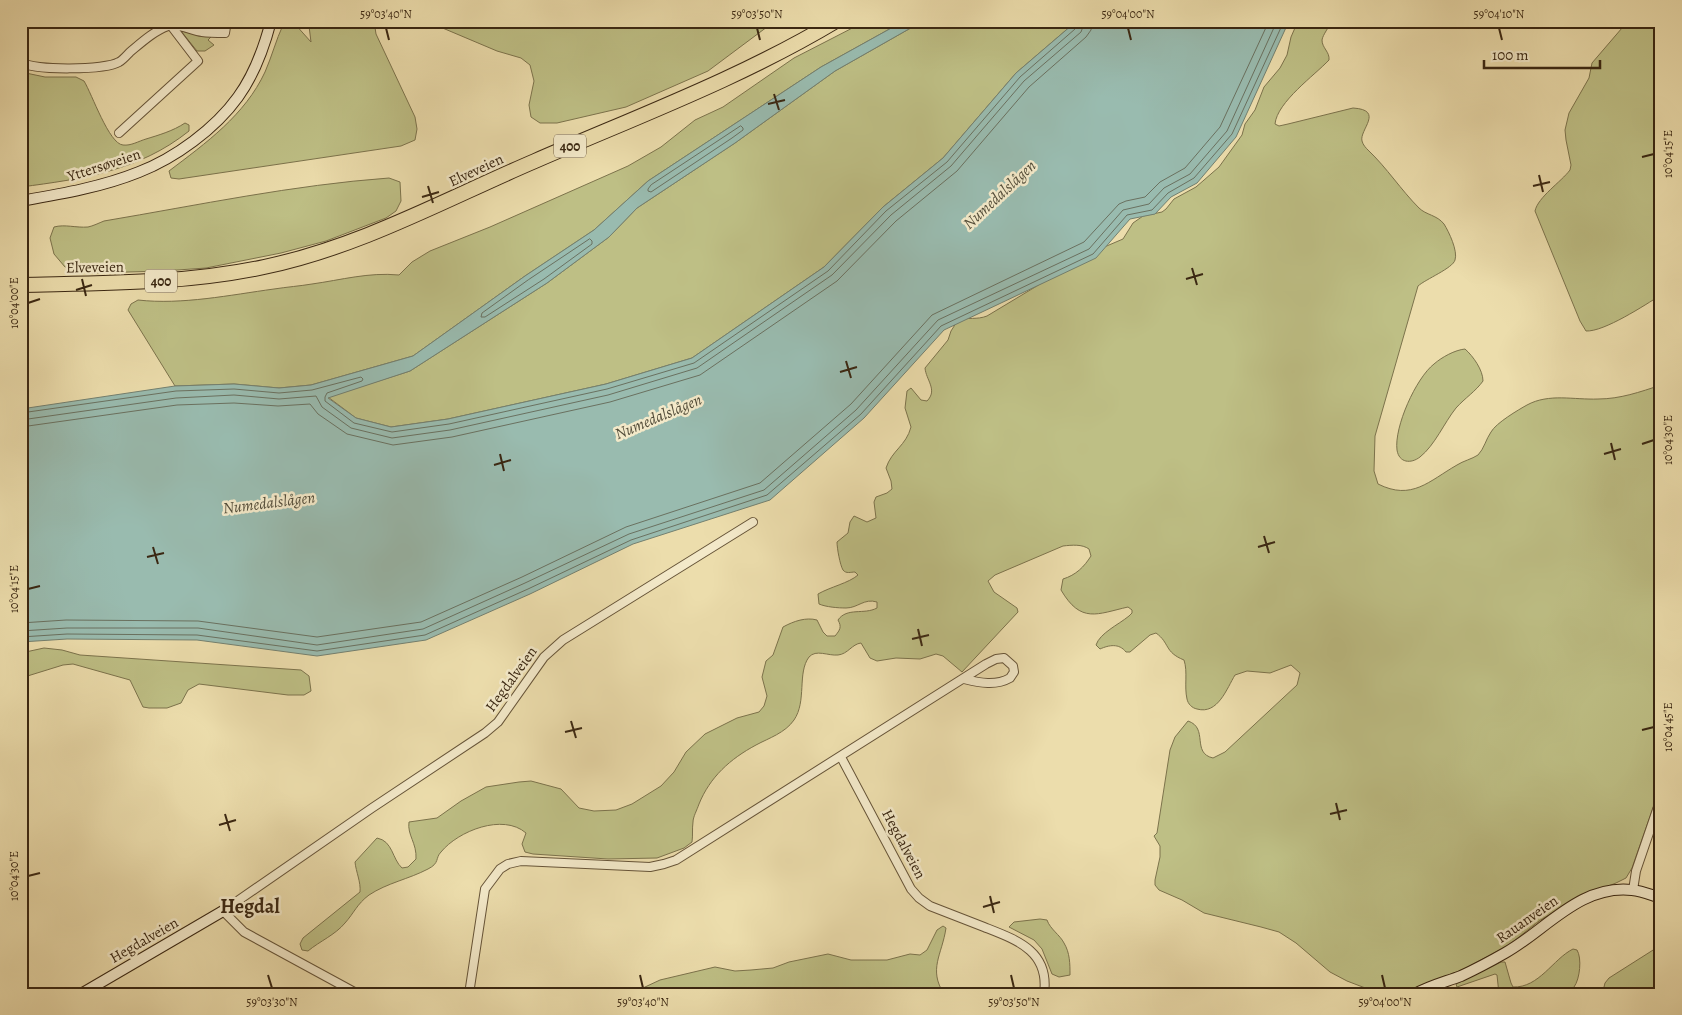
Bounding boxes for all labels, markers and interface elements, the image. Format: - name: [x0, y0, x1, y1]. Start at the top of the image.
- text: 59°03'40"N: [360, 6, 412, 22]
- text: 59°03'50"N: [731, 6, 783, 22]
- text: 59°04'00"N: [1101, 6, 1155, 22]
- text: 59°04'10"N: [1474, 6, 1525, 22]
- scale bar: [1484, 38, 1601, 70]
- text: 100 m: [1492, 45, 1529, 65]
- text: 10°04'15"E: [1660, 130, 1676, 178]
- road number: 400: [554, 134, 586, 158]
- street label: Yttersøveien: [64, 144, 143, 187]
- street label: Elveveien: [445, 149, 507, 191]
- water label: Numedalslågen: [958, 155, 1041, 234]
- street label: Elveveien: [66, 256, 124, 278]
- road number: 400: [145, 270, 177, 292]
- text: 10°04'00"E: [6, 277, 22, 329]
- water label: Numedalslågen: [612, 389, 705, 445]
- text: 10°04'30"E: [1660, 415, 1676, 465]
- water label: Numedalslågen: [222, 486, 316, 520]
- text: 10°04'15"E: [6, 565, 22, 613]
- street label: Hegdalveien: [481, 642, 541, 716]
- text: 10°04'45"E: [1660, 702, 1676, 752]
- street label: Hegdalveien: [877, 806, 931, 882]
- text: 10°04'30"E: [6, 851, 22, 901]
- street label: Rauanveien: [1492, 890, 1562, 948]
- district label: Hegdal: [220, 893, 280, 920]
- street label: Hegdalveien: [106, 912, 182, 968]
- text: 59°03'30"N: [246, 994, 298, 1010]
- text: 59°03'40"N: [617, 994, 669, 1010]
- text: 59°03'50"N: [988, 994, 1040, 1010]
- text: 59°04'00"N: [1358, 994, 1412, 1010]

